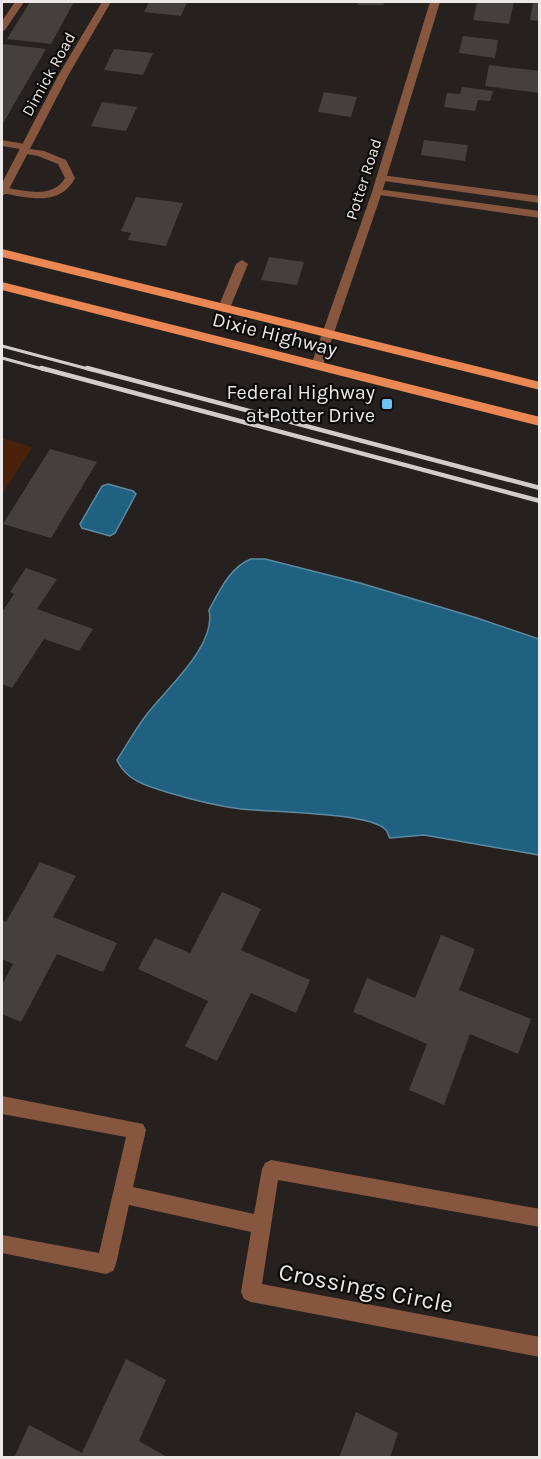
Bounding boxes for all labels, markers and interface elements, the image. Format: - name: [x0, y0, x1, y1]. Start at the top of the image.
- street label: Dimick Road: [18, 29, 79, 120]
- street label: Potter Road: [341, 136, 386, 222]
- street label: Dixie Highway: [210, 308, 340, 361]
- place label: Federal Highway at Potter Drive: [227, 381, 375, 427]
- marker: Federal Highway at Potter Drive: [380, 397, 394, 411]
- street label: Crossings Circle: [276, 1257, 456, 1319]

